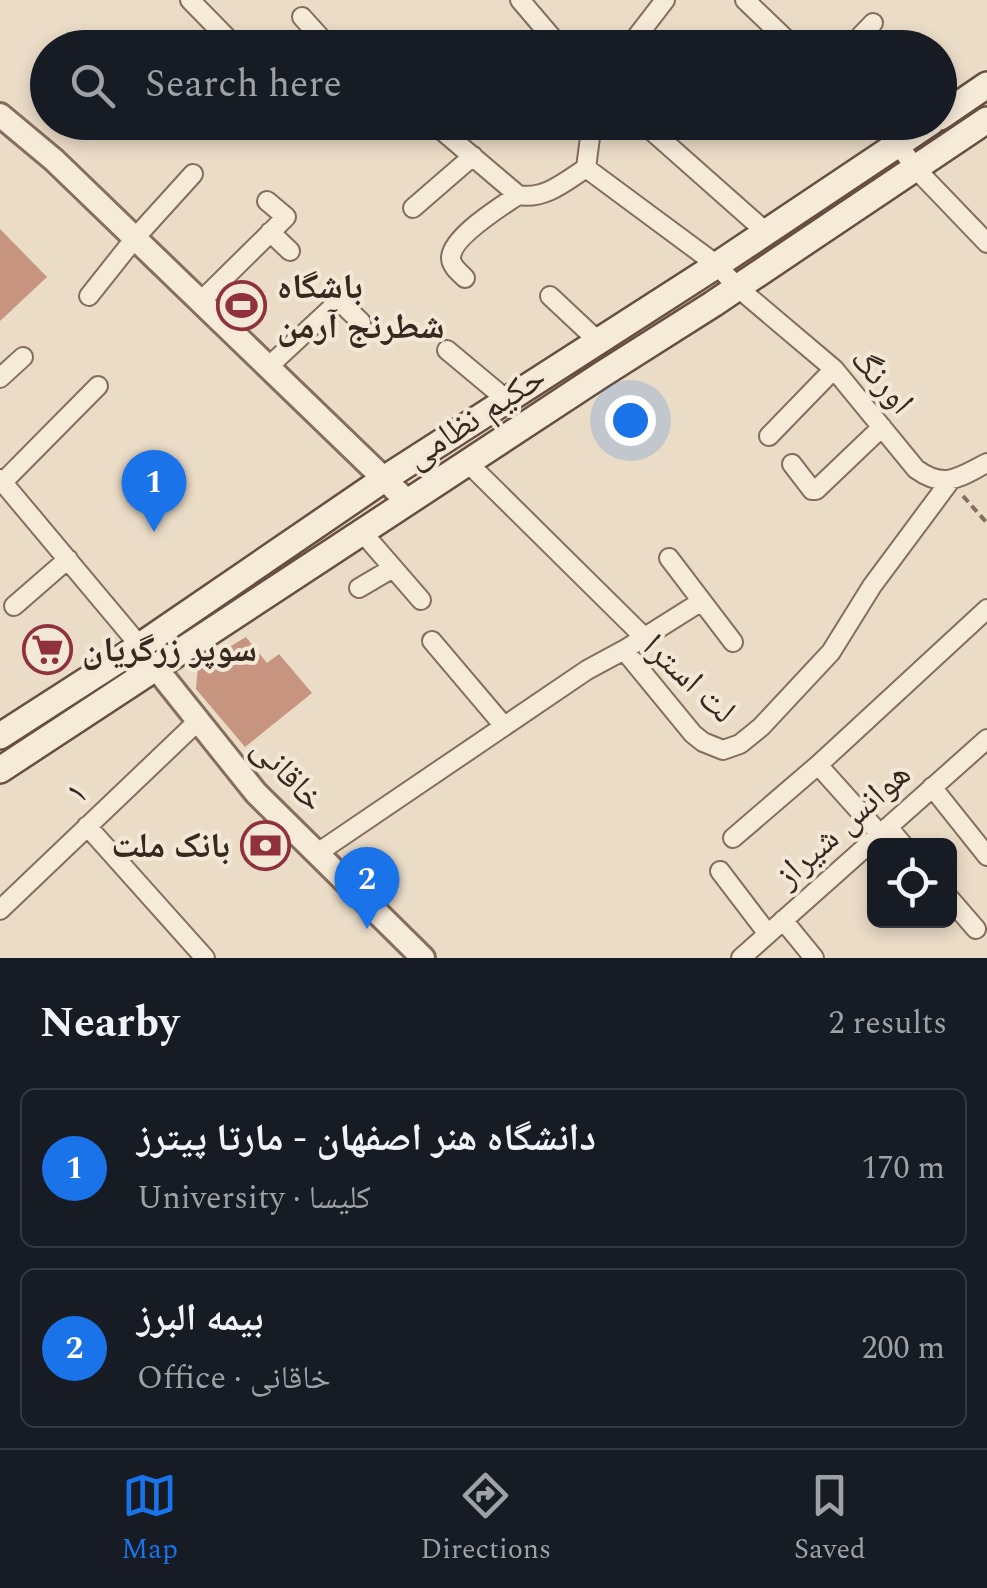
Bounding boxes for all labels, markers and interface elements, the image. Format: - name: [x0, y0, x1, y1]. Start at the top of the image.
- search box: [30, 30, 957, 140]
- text: Search here: [145, 56, 342, 114]
- icon: search: [65, 58, 120, 113]
- place label: باشگاه شطرنج آرمن: [277, 261, 444, 354]
- sports icon: باشگاه شطرنج آرمن: [216, 280, 268, 332]
- street label: اورنگ: [837, 335, 926, 427]
- street label: حکیم نظامی: [395, 352, 557, 483]
- your location: [605, 395, 656, 446]
- pin: 1: [122, 450, 186, 532]
- street label: لت استرا: [630, 622, 748, 736]
- supermarket icon: سوپر زرگریان: [21, 623, 73, 675]
- place label: سوپر زرگریان: [82, 624, 257, 677]
- street label: خاقانی: [238, 724, 337, 824]
- street label: هوانس شیراز: [762, 749, 923, 902]
- street label: ۱: [53, 768, 101, 818]
- bank icon: بانک ملت: [239, 819, 291, 871]
- place label: بانک ملت: [111, 820, 230, 873]
- map controls: [867, 838, 957, 928]
- button: locate: [867, 838, 957, 928]
- pin: 2: [334, 846, 400, 929]
- text: Nearby: [40, 992, 179, 1055]
- text: 2 results: [828, 999, 947, 1048]
- text: دانشگاه هنر اصفهان - مارتا پیترز: [137, 1110, 596, 1168]
- text: 1: [66, 1144, 83, 1193]
- text: 170 m: [861, 1144, 945, 1193]
- text: University · کلیسا: [137, 1174, 371, 1223]
- text: بیمه البرز: [137, 1290, 264, 1348]
- text: 2: [66, 1324, 83, 1373]
- text: 200 m: [861, 1324, 945, 1373]
- text: Office · خاقانی: [137, 1354, 331, 1403]
- tab: Map: [121, 1468, 178, 1571]
- tab: Directions: [420, 1468, 551, 1571]
- tab: Saved: [794, 1468, 866, 1571]

